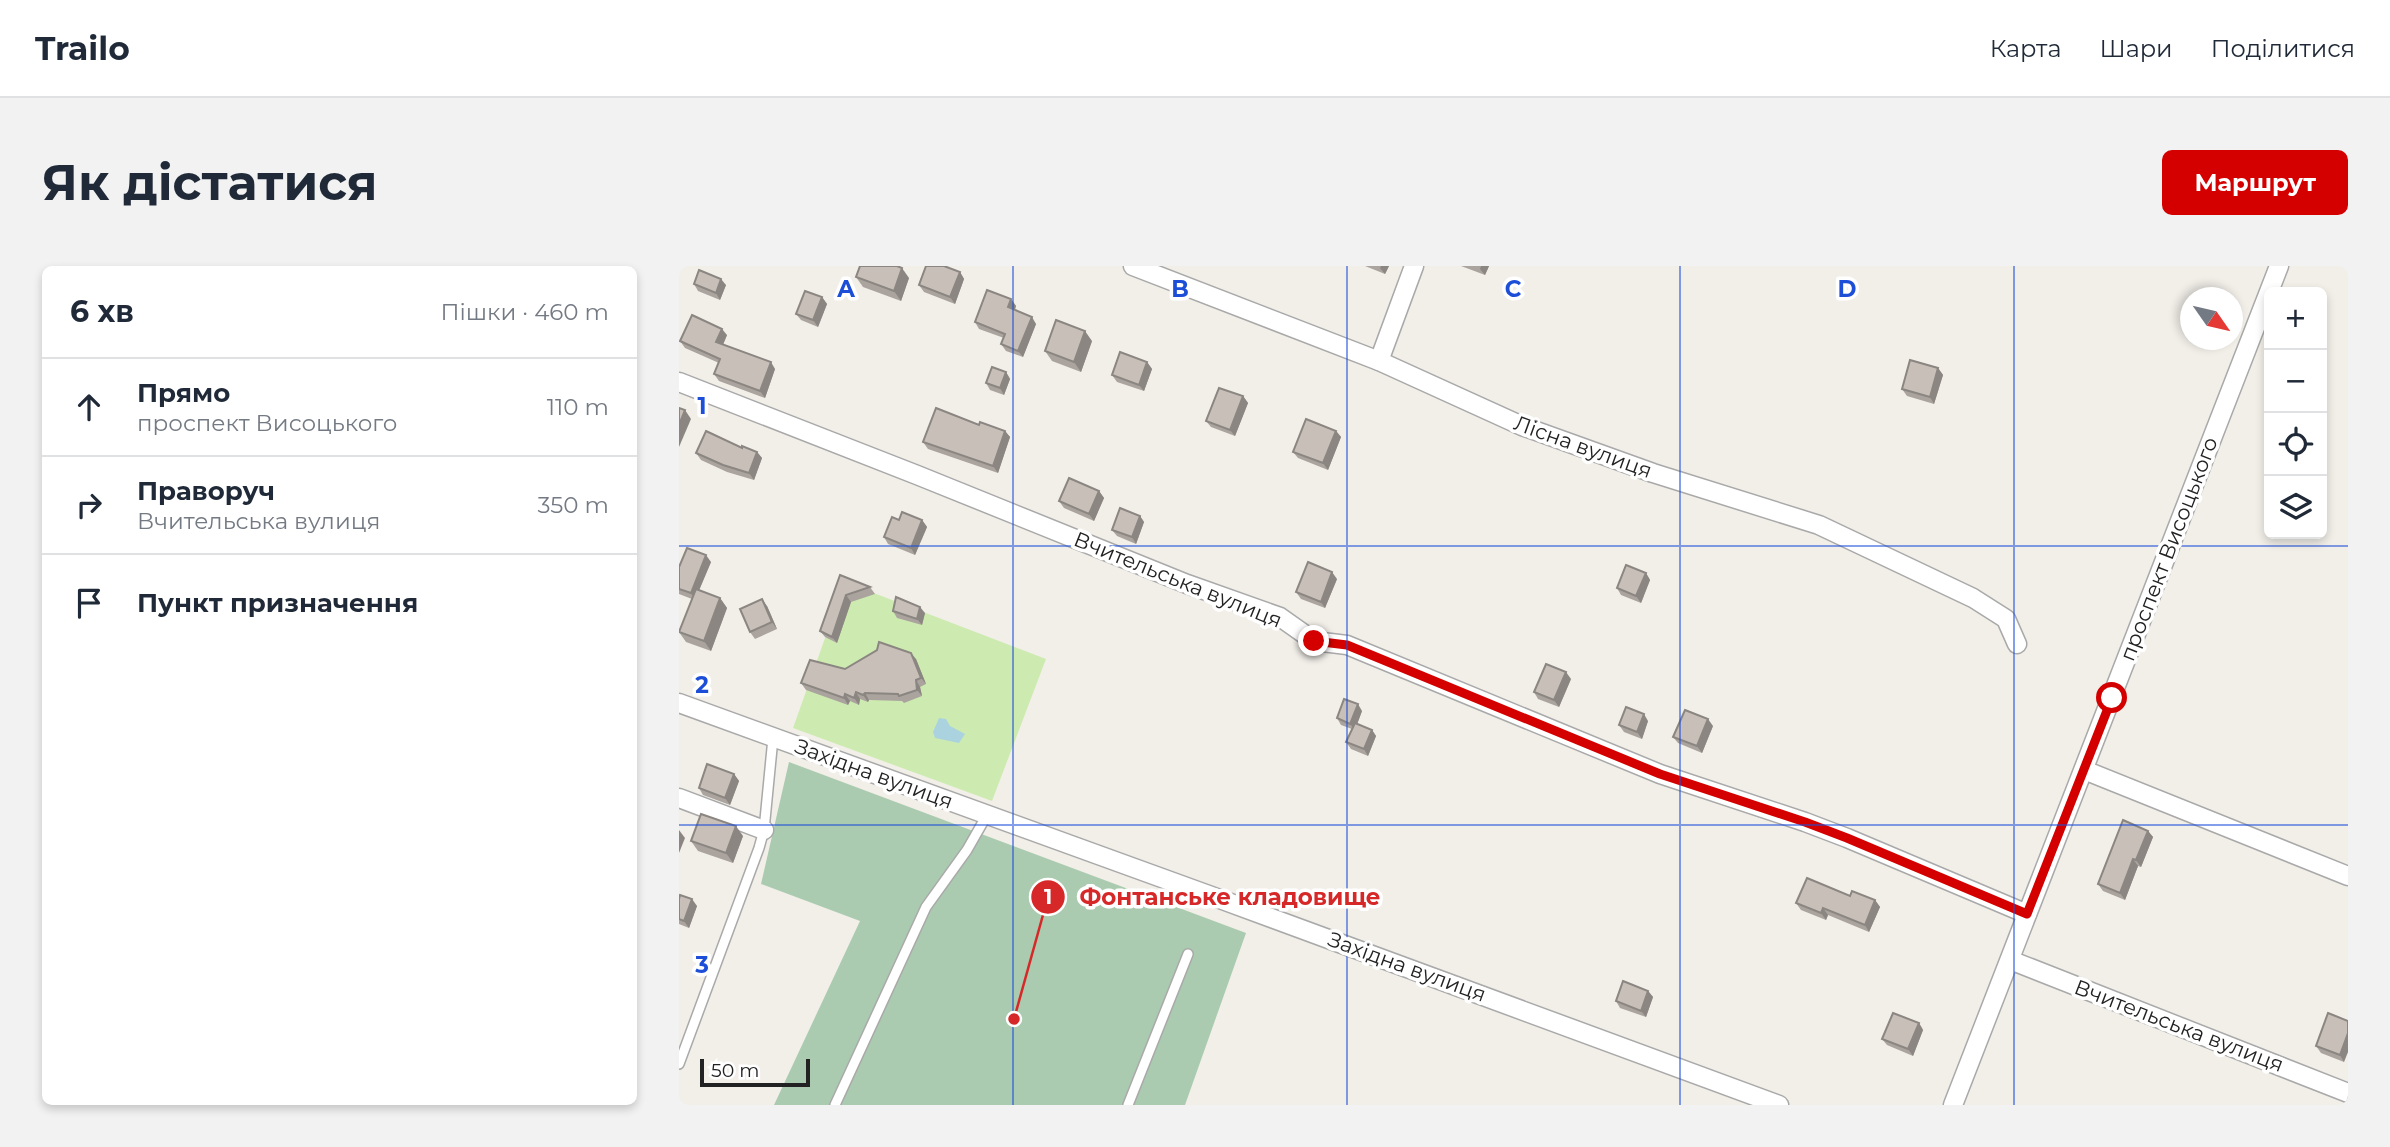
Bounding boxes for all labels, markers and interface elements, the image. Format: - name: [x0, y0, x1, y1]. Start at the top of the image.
- text: Trailo: [35, 28, 130, 68]
- text: Карта: [1990, 34, 2061, 63]
- text: Шари: [2099, 34, 2173, 63]
- text: Поділитися: [2211, 34, 2355, 63]
- button: Маршрут: [2162, 150, 2348, 215]
- text: Як дістатися: [42, 153, 377, 212]
- text: A: [836, 275, 855, 303]
- text: B: [1171, 275, 1189, 303]
- text: C: [1505, 275, 1522, 303]
- text: D: [1838, 275, 1857, 303]
- north arrow: [2180, 287, 2243, 350]
- map controls: [2264, 287, 2327, 539]
- button: +: [2264, 287, 2327, 350]
- text: 6 хв: [70, 293, 134, 330]
- text: Пішки · 460 m: [441, 298, 609, 326]
- button: −: [2264, 350, 2327, 413]
- text: Прямо: [137, 377, 230, 409]
- icon: ahead: [70, 388, 108, 426]
- text: 1: [697, 392, 707, 420]
- text: 110 m: [547, 393, 609, 421]
- text: проспект Висоцького: [137, 409, 397, 437]
- street label: Лісна вулиця: [1511, 410, 1655, 483]
- button: locate: [2264, 413, 2327, 476]
- street label: проспект Висоцького: [2114, 433, 2223, 664]
- text: Праворуч: [137, 475, 275, 507]
- button: layers: [2264, 476, 2327, 539]
- icon: right: [70, 486, 108, 524]
- text: 350 m: [538, 491, 609, 519]
- text: Вчительська вулиця: [137, 507, 380, 535]
- street label: Вчительська вулиця: [1070, 526, 1286, 633]
- icon: arrive: [70, 584, 108, 622]
- text: Пункт призначення: [137, 587, 418, 619]
- route end: [1298, 625, 1329, 656]
- text: 2: [695, 671, 709, 699]
- route start: [2096, 682, 2127, 713]
- street label: Західна вулиця: [792, 733, 957, 814]
- callout: Фонтанське кладовище: [1031, 875, 1395, 919]
- text: Фонтанське кладовище: [1079, 883, 1381, 911]
- text: 1: [1044, 884, 1052, 909]
- street label: Західна вулиця: [1325, 926, 1490, 1007]
- text: 3: [694, 951, 709, 979]
- street label: Вчительська вулиця: [2071, 974, 2287, 1077]
- scale bar: [700, 1056, 810, 1088]
- text: 50 m: [711, 1059, 759, 1082]

